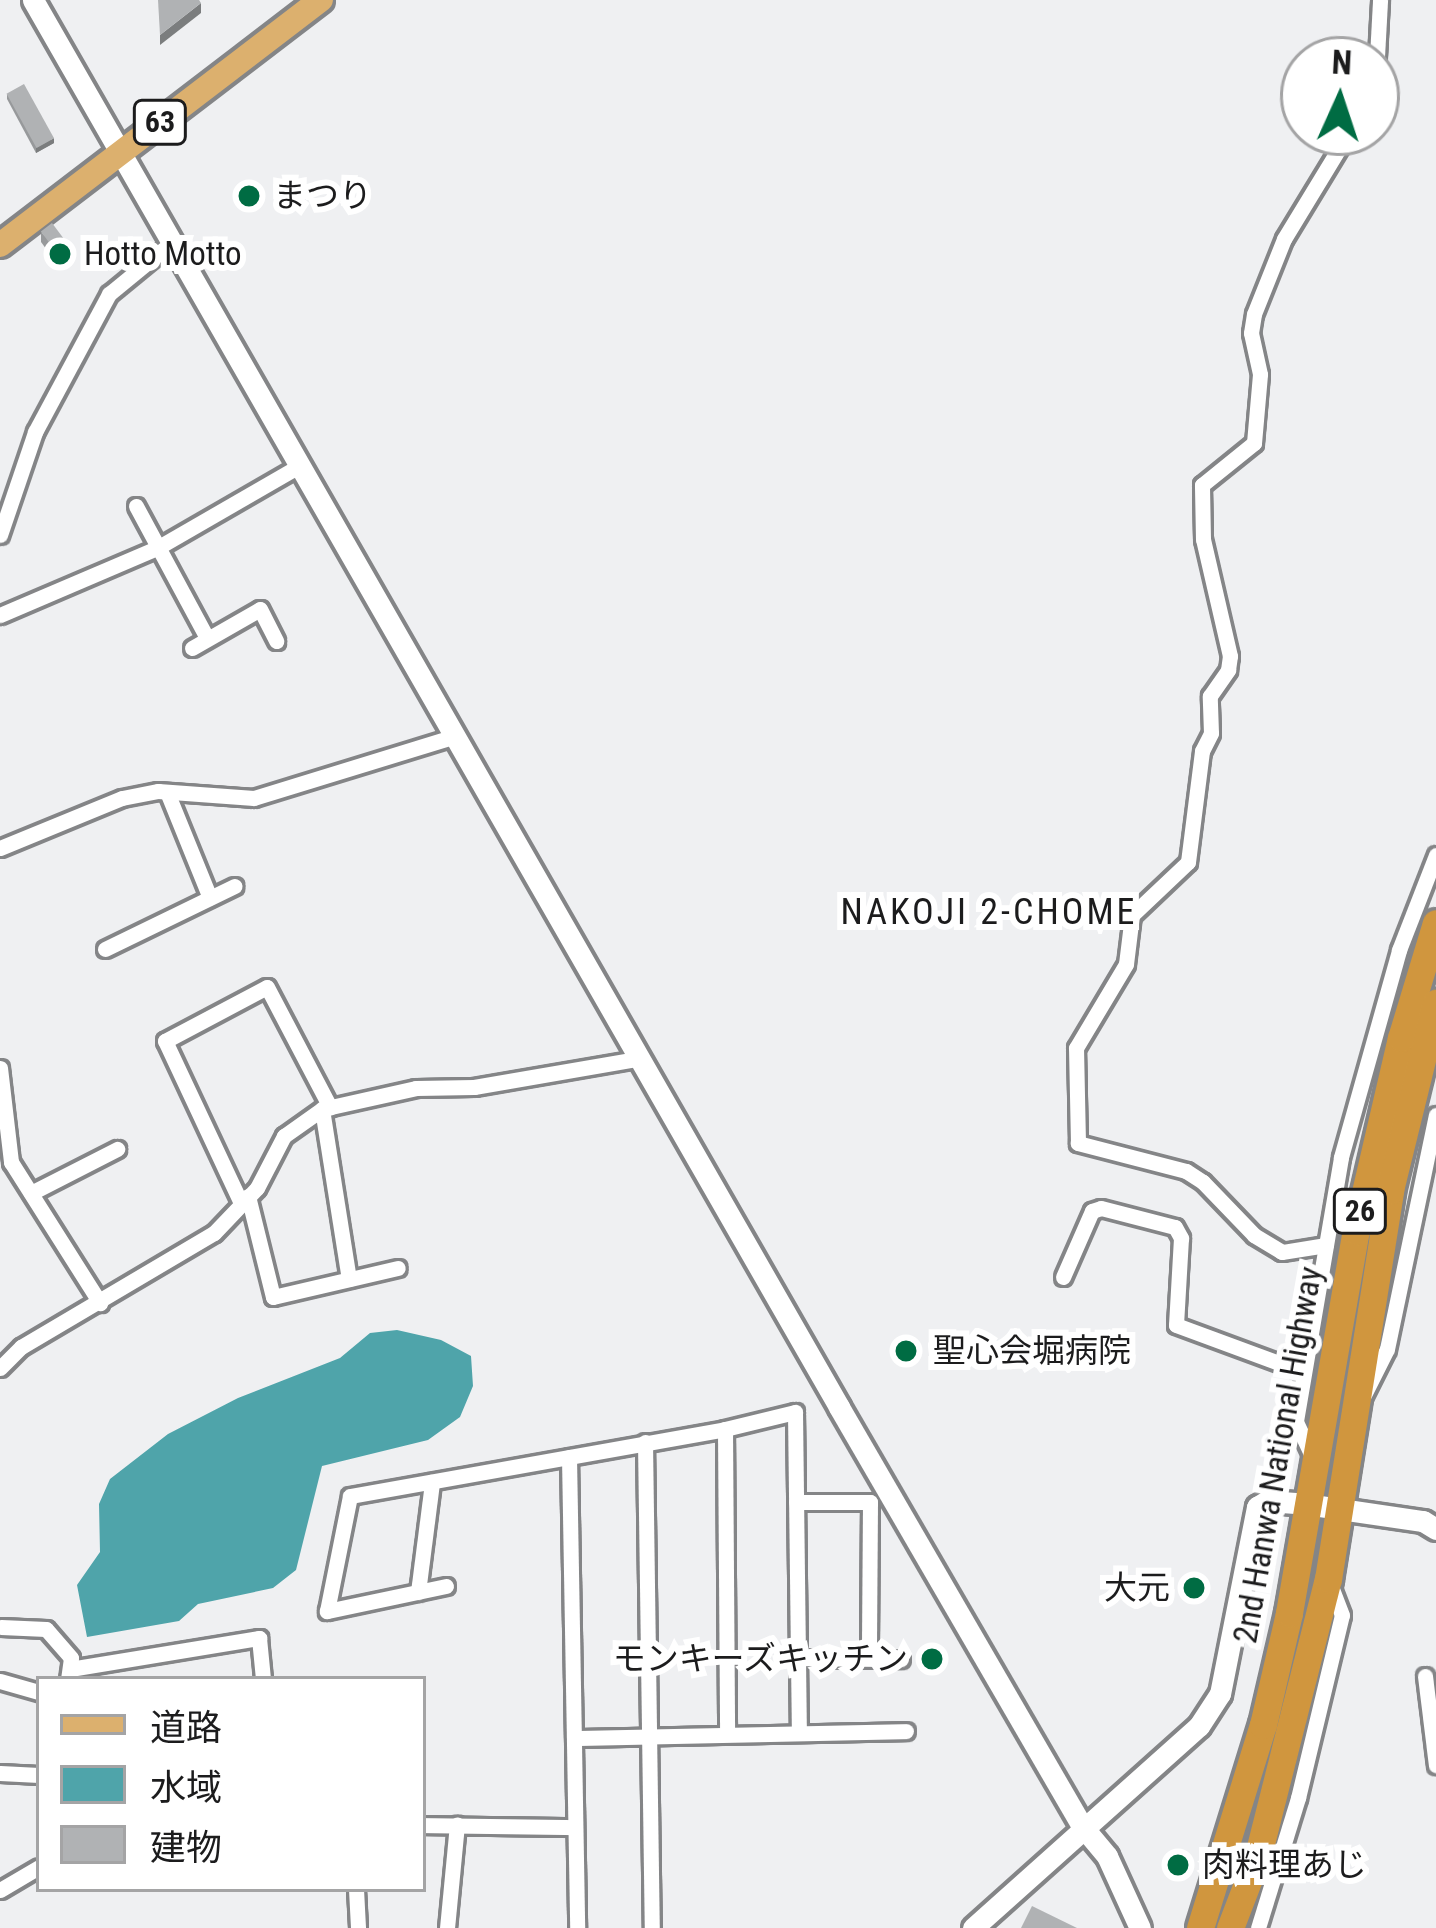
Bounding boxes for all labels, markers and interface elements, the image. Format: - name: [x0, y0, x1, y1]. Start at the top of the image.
- north arrow: [1280, 36, 1400, 156]
- text: N: [1331, 43, 1353, 83]
- road number: 63: [130, 98, 190, 146]
- place label: まつり: [273, 176, 372, 216]
- marker: まつり: [236, 183, 262, 209]
- place label: Hotto Motto: [84, 234, 242, 274]
- marker: Hotto Motto: [47, 241, 73, 267]
- district label: NAKOJI 2-CHOME: [841, 891, 1137, 935]
- road number: 26: [1330, 1187, 1390, 1235]
- street label: 2nd Hanwa National Highway: [1225, 1264, 1331, 1646]
- place label: 聖心会堀病院: [933, 1331, 1131, 1371]
- marker: 聖心会堀病院: [890, 1335, 922, 1367]
- place label: 大元: [1104, 1568, 1170, 1608]
- marker: 大元: [1181, 1575, 1207, 1601]
- place label: モンキーズキッチン: [611, 1639, 908, 1679]
- marker: モンキーズキッチン: [919, 1646, 945, 1672]
- legend: [36, 1676, 426, 1892]
- text: 道路: [150, 1707, 222, 1749]
- text: 水域: [150, 1767, 222, 1809]
- text: 建物: [150, 1827, 222, 1869]
- place label: 肉料理あじ: [1202, 1845, 1367, 1885]
- marker: 肉料理あじ: [1165, 1852, 1191, 1878]

